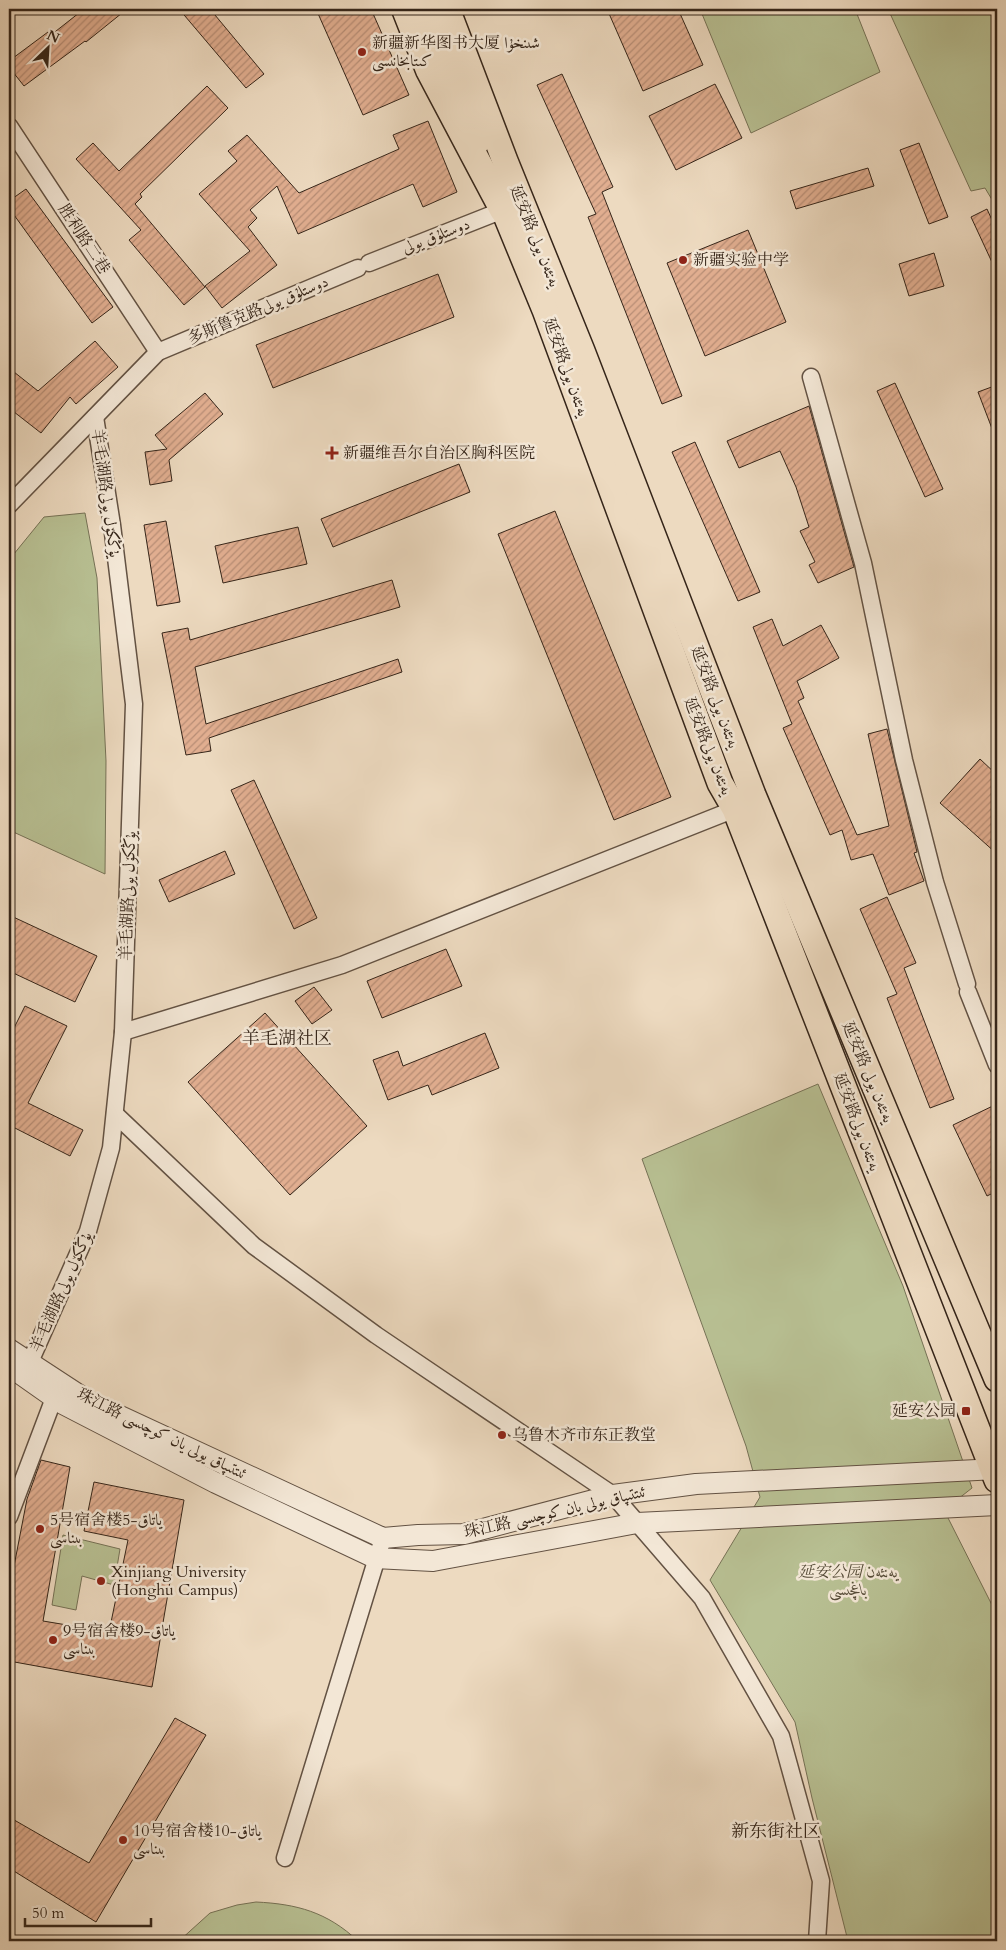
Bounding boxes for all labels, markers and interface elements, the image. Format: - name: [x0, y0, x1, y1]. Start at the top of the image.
- north arrow: [22, 22, 72, 72]
- text: N: [44, 25, 63, 48]
- place label: 新疆新华图书大厦 شىنخۇا كىتابخانىسى: [372, 32, 540, 72]
- marker: 新疆新华图书大厦 شىنخۇا كىتابخانىسى: [356, 46, 368, 58]
- street label: 延安路 يەنئەن يولى: [505, 182, 566, 291]
- street label: 胜利路二巷: [53, 199, 115, 279]
- street label: دوستلۇق يولى: [399, 213, 473, 259]
- place label: 新疆实验中学: [693, 249, 789, 271]
- marker: 新疆实验中学: [677, 254, 689, 266]
- street label: 多斯鲁克路دوستلۇق يولى: [184, 270, 332, 350]
- street label: 延安路يەنئەن يولى: [538, 314, 594, 420]
- street label: 羊毛湖路يۇڭكۆل يولى: [86, 427, 126, 560]
- place label: 新疆维吾尔自治区胸科医院: [343, 442, 535, 464]
- marker: 新疆维吾尔自治区胸科医院: [325, 446, 339, 460]
- street label: 延安路 يەنئەن يولى: [685, 643, 745, 752]
- street label: 延安路يەنئەن يولى: [678, 694, 738, 799]
- street label: 羊毛湖路يۇڭكۆل يولى: [115, 830, 141, 961]
- street label: 延安路 يەنئەن يولى: [837, 1018, 900, 1127]
- district label: 羊毛湖社区: [242, 1026, 332, 1051]
- street label: 延安路يەنئەن يولى: [828, 1070, 886, 1175]
- street label: 羊毛湖路يۇڭكۆل يولى: [25, 1227, 98, 1356]
- street label: 珠江路 ئىتتىپاق يولى يان كوچىسى: [73, 1383, 251, 1485]
- place label: 延安公园: [892, 1400, 956, 1422]
- marker: 延安公园: [960, 1405, 972, 1417]
- place label: 乌鲁木齐市东正教堂: [512, 1424, 656, 1446]
- marker: 乌鲁木齐市东正教堂: [496, 1429, 508, 1441]
- street label: 珠江路 ئىتتىپاق يولى يان كوچىسى: [462, 1480, 648, 1544]
- place label: 5号宿舍楼5-ياتاق بىناسى: [50, 1509, 163, 1549]
- marker: 5号宿舍楼5-ياتاق بىناسى: [34, 1523, 46, 1535]
- place label: Xinjiang University (Honghu Campus): [111, 1561, 247, 1601]
- park label: 延安公园 يەنئەن باغچىسى: [798, 1561, 900, 1601]
- marker: Xinjiang University (Honghu Campus): [95, 1575, 107, 1587]
- place label: 9号宿舍楼9-ياتاق بىناسى: [63, 1620, 176, 1660]
- marker: 9号宿舍楼9-ياتاق بىناسى: [47, 1634, 59, 1646]
- district label: 新东街社区: [731, 1819, 821, 1844]
- place label: 10号宿舍楼10-ياتاق بىناسى: [133, 1820, 262, 1860]
- marker: 10号宿舍楼10-ياتاق بىناسى: [117, 1834, 129, 1846]
- scale bar: [25, 1895, 151, 1927]
- text: 50 m: [32, 1903, 64, 1923]

